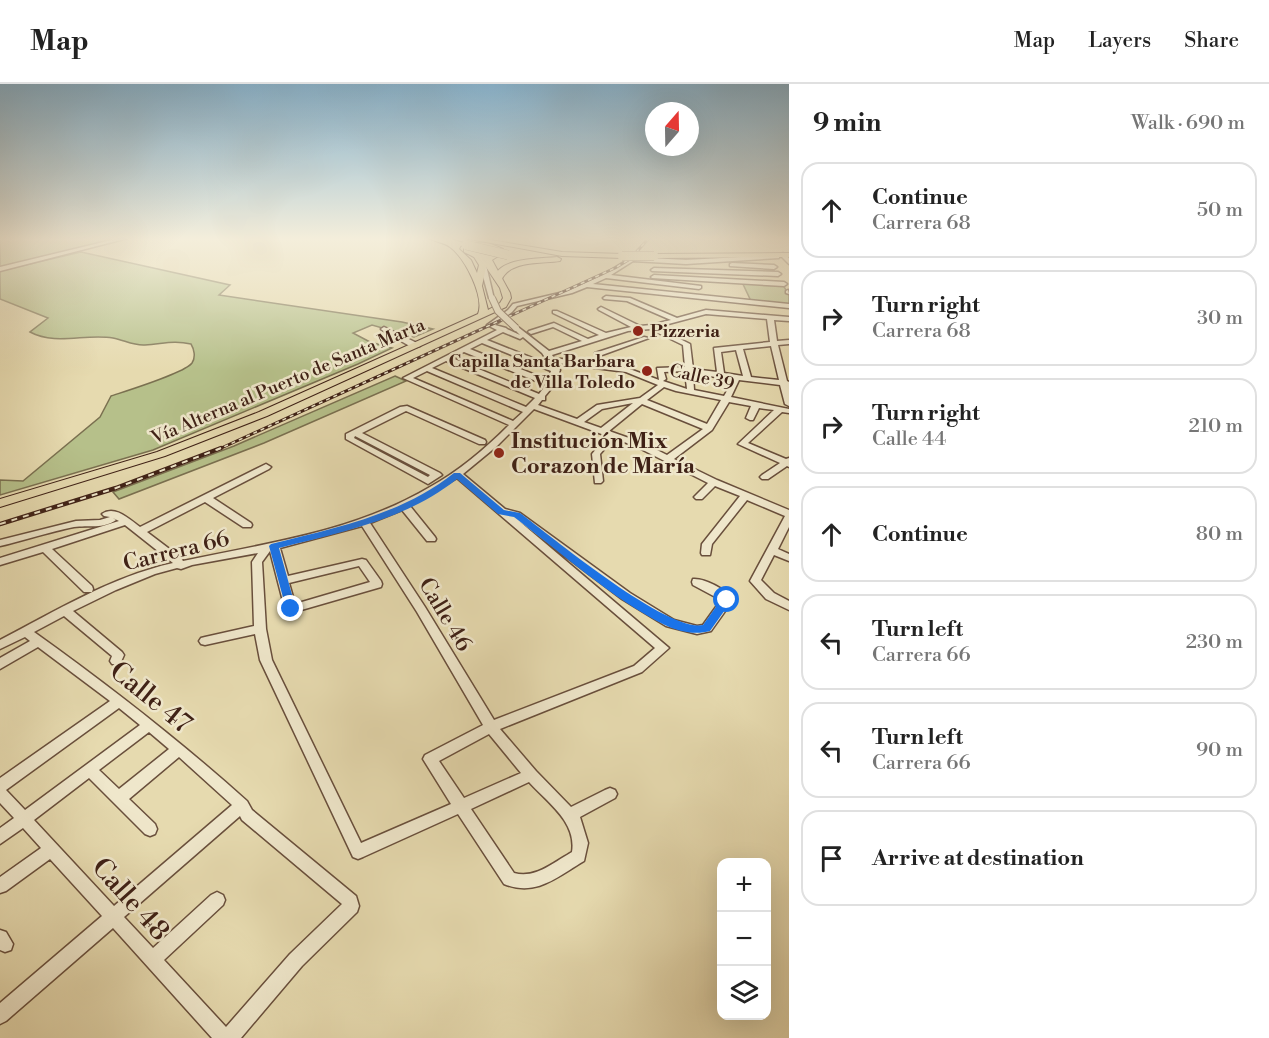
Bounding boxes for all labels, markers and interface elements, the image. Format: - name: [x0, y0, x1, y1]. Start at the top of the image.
- text: Map: [30, 24, 89, 59]
- text: Map: [1014, 28, 1055, 54]
- text: Layers: [1088, 28, 1151, 54]
- text: Share: [1184, 28, 1239, 54]
- north arrow: [645, 102, 699, 156]
- text: 9 min: [813, 107, 881, 139]
- text: Walk · 690 m: [1131, 111, 1245, 136]
- text: Continue: [872, 184, 968, 211]
- icon: ahead: [815, 194, 848, 227]
- text: 50 m: [1197, 198, 1243, 223]
- text: Carrera 68: [872, 211, 971, 236]
- text: Turn right: [872, 292, 980, 319]
- icon: right: [815, 302, 848, 335]
- text: 30 m: [1197, 306, 1243, 331]
- street label: Vía Alterna al Puerto de Santa Marta: [147, 313, 429, 450]
- text: Carrera 68: [872, 319, 971, 344]
- place label: Pizzeria: [650, 320, 720, 343]
- marker: Pizzeria: [631, 324, 645, 338]
- place label: Capilla Santa Barbara de Villa Toledo: [449, 350, 635, 394]
- street label: Calle 39: [667, 359, 737, 396]
- marker: Capilla Santa Barbara de Villa Toledo: [640, 364, 654, 378]
- text: Turn right: [872, 400, 980, 427]
- icon: right: [815, 410, 848, 443]
- text: 210 m: [1188, 414, 1243, 439]
- text: Calle 44: [872, 427, 946, 452]
- place label: Institución Mix Corazon de María: [511, 428, 696, 480]
- marker: Institución Mix Corazon de María: [492, 446, 506, 460]
- icon: ahead: [815, 518, 848, 551]
- text: Continue: [872, 521, 968, 548]
- text: 80 m: [1196, 522, 1243, 547]
- street label: Carrera 66: [121, 525, 232, 578]
- street label: Calle 46: [412, 573, 477, 657]
- route start: [713, 586, 739, 612]
- route end: [277, 595, 303, 621]
- text: Turn left: [872, 616, 963, 643]
- icon: left: [815, 626, 848, 659]
- text: 230 m: [1186, 630, 1243, 655]
- text: Carrera 66: [872, 643, 971, 668]
- street label: Calle 47: [102, 654, 199, 741]
- text: Turn left: [872, 724, 963, 751]
- icon: left: [815, 734, 848, 767]
- text: 90 m: [1196, 738, 1243, 763]
- text: Carrera 66: [872, 751, 971, 776]
- icon: arrive: [815, 842, 848, 875]
- text: Arrive at destination: [872, 845, 1084, 872]
- street label: Calle 48: [84, 851, 176, 948]
- map controls: [717, 858, 771, 1020]
- button: +: [717, 858, 771, 912]
- button: −: [717, 912, 771, 966]
- button: layers: [717, 966, 771, 1020]

